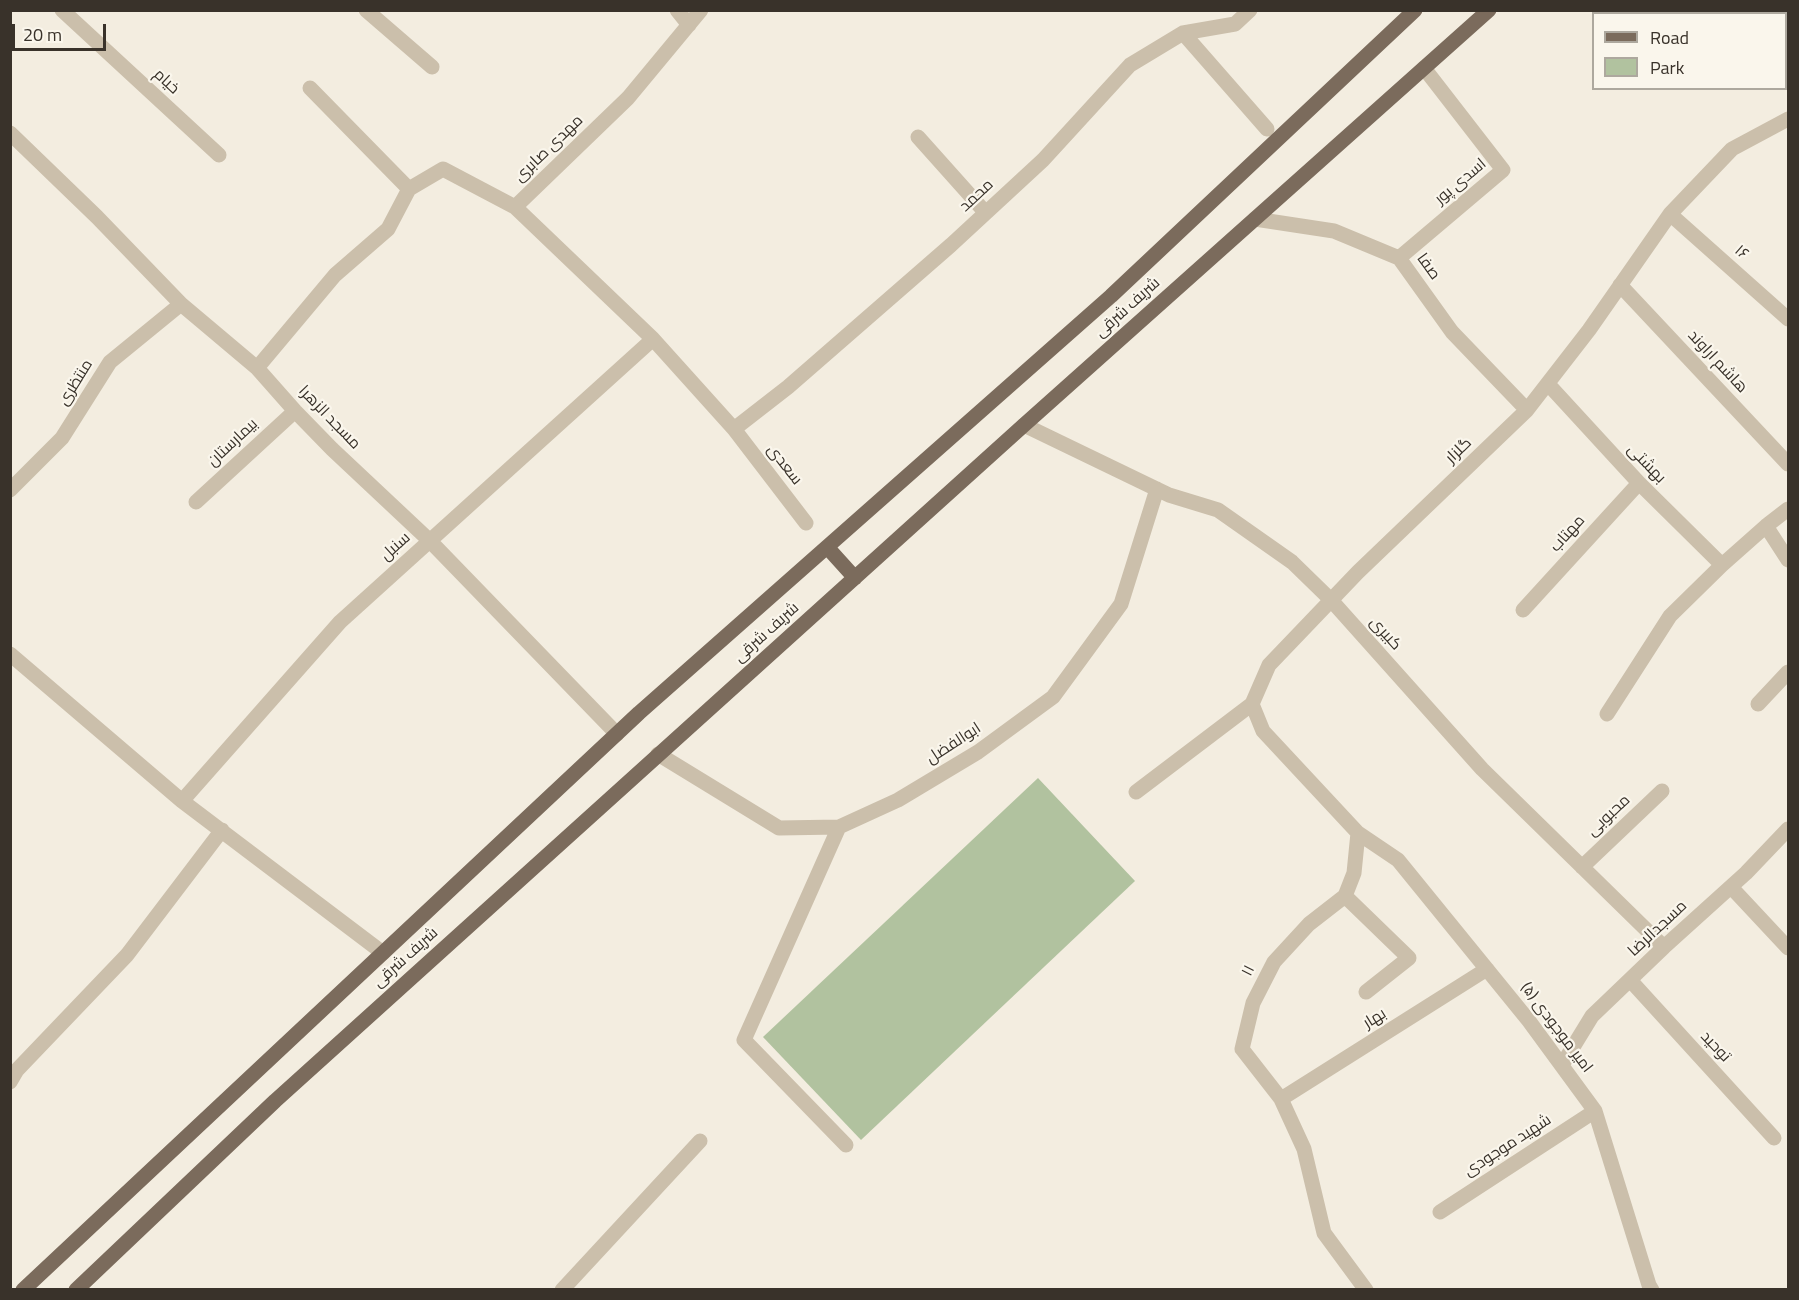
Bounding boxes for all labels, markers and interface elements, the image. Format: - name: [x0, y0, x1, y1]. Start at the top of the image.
- scale bar: [15, 12, 110, 50]
- legend: [1592, 12, 1787, 90]
- text: 20 m: [23, 21, 62, 48]
- text: Road: [1650, 24, 1689, 51]
- text: Park: [1650, 54, 1684, 81]
- street label: خیام: [149, 65, 183, 99]
- street label: مهدی صابری: [511, 111, 587, 187]
- street label: اسدی پور: [1431, 155, 1491, 209]
- street label: محمد: [956, 176, 998, 216]
- street label: ۱۶: [1730, 242, 1752, 264]
- street label: صفا: [1412, 250, 1444, 284]
- street label: شریف شرقی: [1092, 274, 1164, 342]
- street label: هاشم اراوند: [1683, 327, 1751, 397]
- street label: منتظری: [54, 356, 98, 410]
- street label: مسجد الزهرا: [294, 382, 364, 454]
- street label: بیمارستان: [204, 415, 262, 471]
- street label: گلزار: [1442, 434, 1476, 468]
- street label: بهشتی: [1623, 440, 1669, 488]
- street label: سعدی: [762, 441, 806, 489]
- street label: مهتاب: [1547, 512, 1589, 556]
- street label: سنبل: [377, 529, 415, 565]
- street label: شریف شرقی: [731, 599, 803, 667]
- street label: کبیری: [1365, 613, 1405, 655]
- street label: ابوالفضل: [923, 719, 985, 769]
- street label: محبوبی: [1583, 791, 1635, 841]
- street label: مسجدالرضا: [1625, 897, 1691, 961]
- street label: شریف شرقی: [370, 924, 442, 992]
- street label: ۱۱: [1238, 962, 1260, 980]
- street label: امیر موجودی (۵): [1516, 979, 1596, 1077]
- street label: بهار: [1360, 1005, 1390, 1033]
- street label: توحید: [1696, 1027, 1734, 1067]
- street label: شهید موجودی: [1461, 1111, 1555, 1181]

